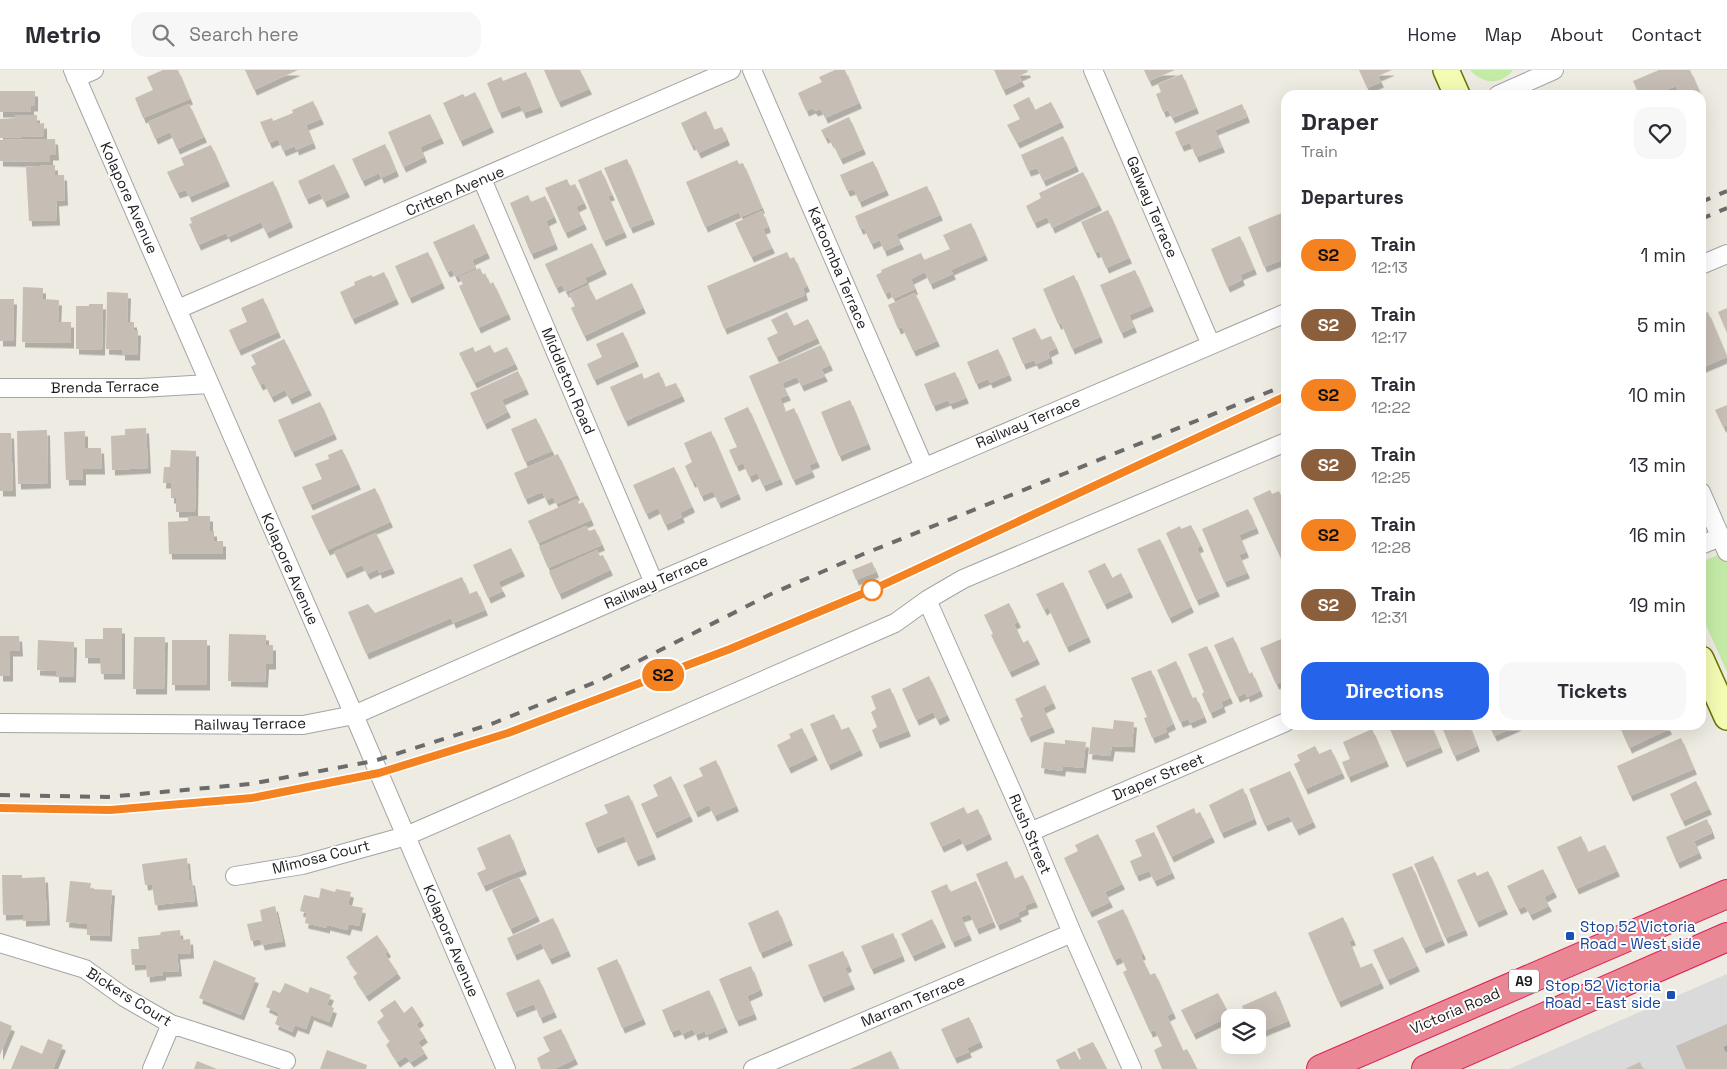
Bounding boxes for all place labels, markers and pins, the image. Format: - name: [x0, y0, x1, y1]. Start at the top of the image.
- unlabelled marker: [861, 579, 883, 601]
- place label: Stop 52 Victoria Road - West side: [1580, 917, 1701, 953]
- marker: Stop 52 Victoria Road - West side: [1564, 930, 1576, 942]
- place label: Stop 52 Victoria Road - East side: [1545, 976, 1661, 1012]
- marker: Stop 52 Victoria Road - East side: [1665, 989, 1677, 1001]

